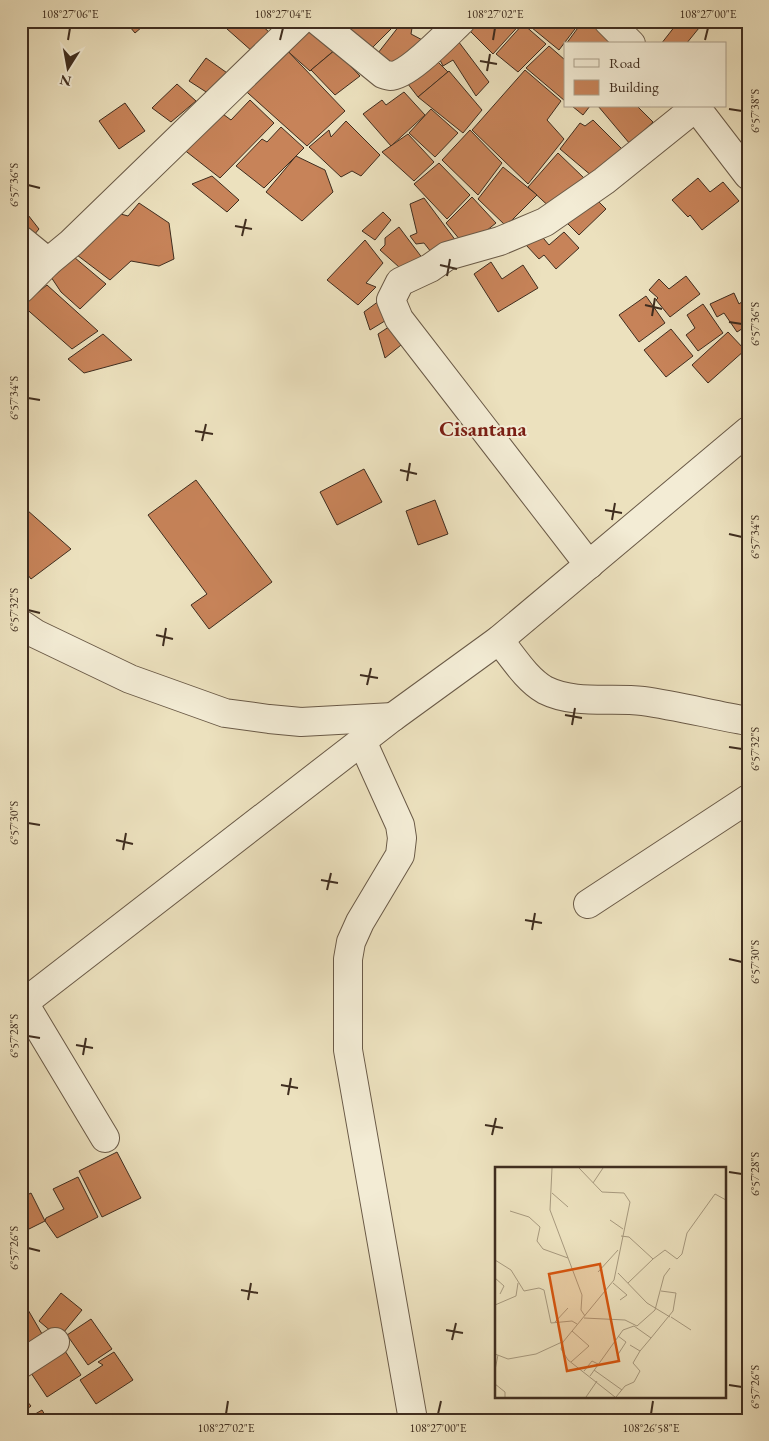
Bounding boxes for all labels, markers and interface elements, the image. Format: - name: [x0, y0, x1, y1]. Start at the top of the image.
- text: 108°27'06"E: [42, 6, 99, 22]
- text: 108°27'04"E: [255, 6, 312, 22]
- text: 108°27'02"E: [467, 6, 524, 22]
- text: 108°27'00"E: [680, 6, 737, 22]
- north arrow: [42, 42, 92, 92]
- legend: [564, 42, 726, 108]
- text: Road: [609, 53, 641, 72]
- text: N: [58, 71, 73, 91]
- text: Building: [609, 77, 659, 96]
- text: 6°57'38"S: [747, 88, 763, 133]
- text: 6°57'36"S: [6, 162, 22, 207]
- text: 6°57'36"S: [747, 301, 763, 346]
- text: 6°57'34"S: [6, 375, 22, 420]
- district label: Cisantana: [439, 415, 528, 442]
- text: 6°57'34"S: [747, 514, 763, 559]
- text: 6°57'32"S: [6, 587, 22, 632]
- text: 6°57'32"S: [747, 726, 763, 771]
- text: 6°57'30"S: [6, 800, 22, 845]
- text: 6°57'30"S: [747, 939, 763, 984]
- text: 6°57'28"S: [6, 1013, 22, 1058]
- text: 6°57'28"S: [747, 1151, 763, 1196]
- inset map: [495, 1167, 726, 1398]
- text: 6°57'26"S: [6, 1225, 22, 1270]
- text: 6°57'26"S: [747, 1364, 763, 1409]
- text: 108°27'02"E: [198, 1420, 255, 1436]
- text: 108°27'00"E: [410, 1420, 467, 1436]
- text: 108°26'58"E: [623, 1420, 680, 1436]

